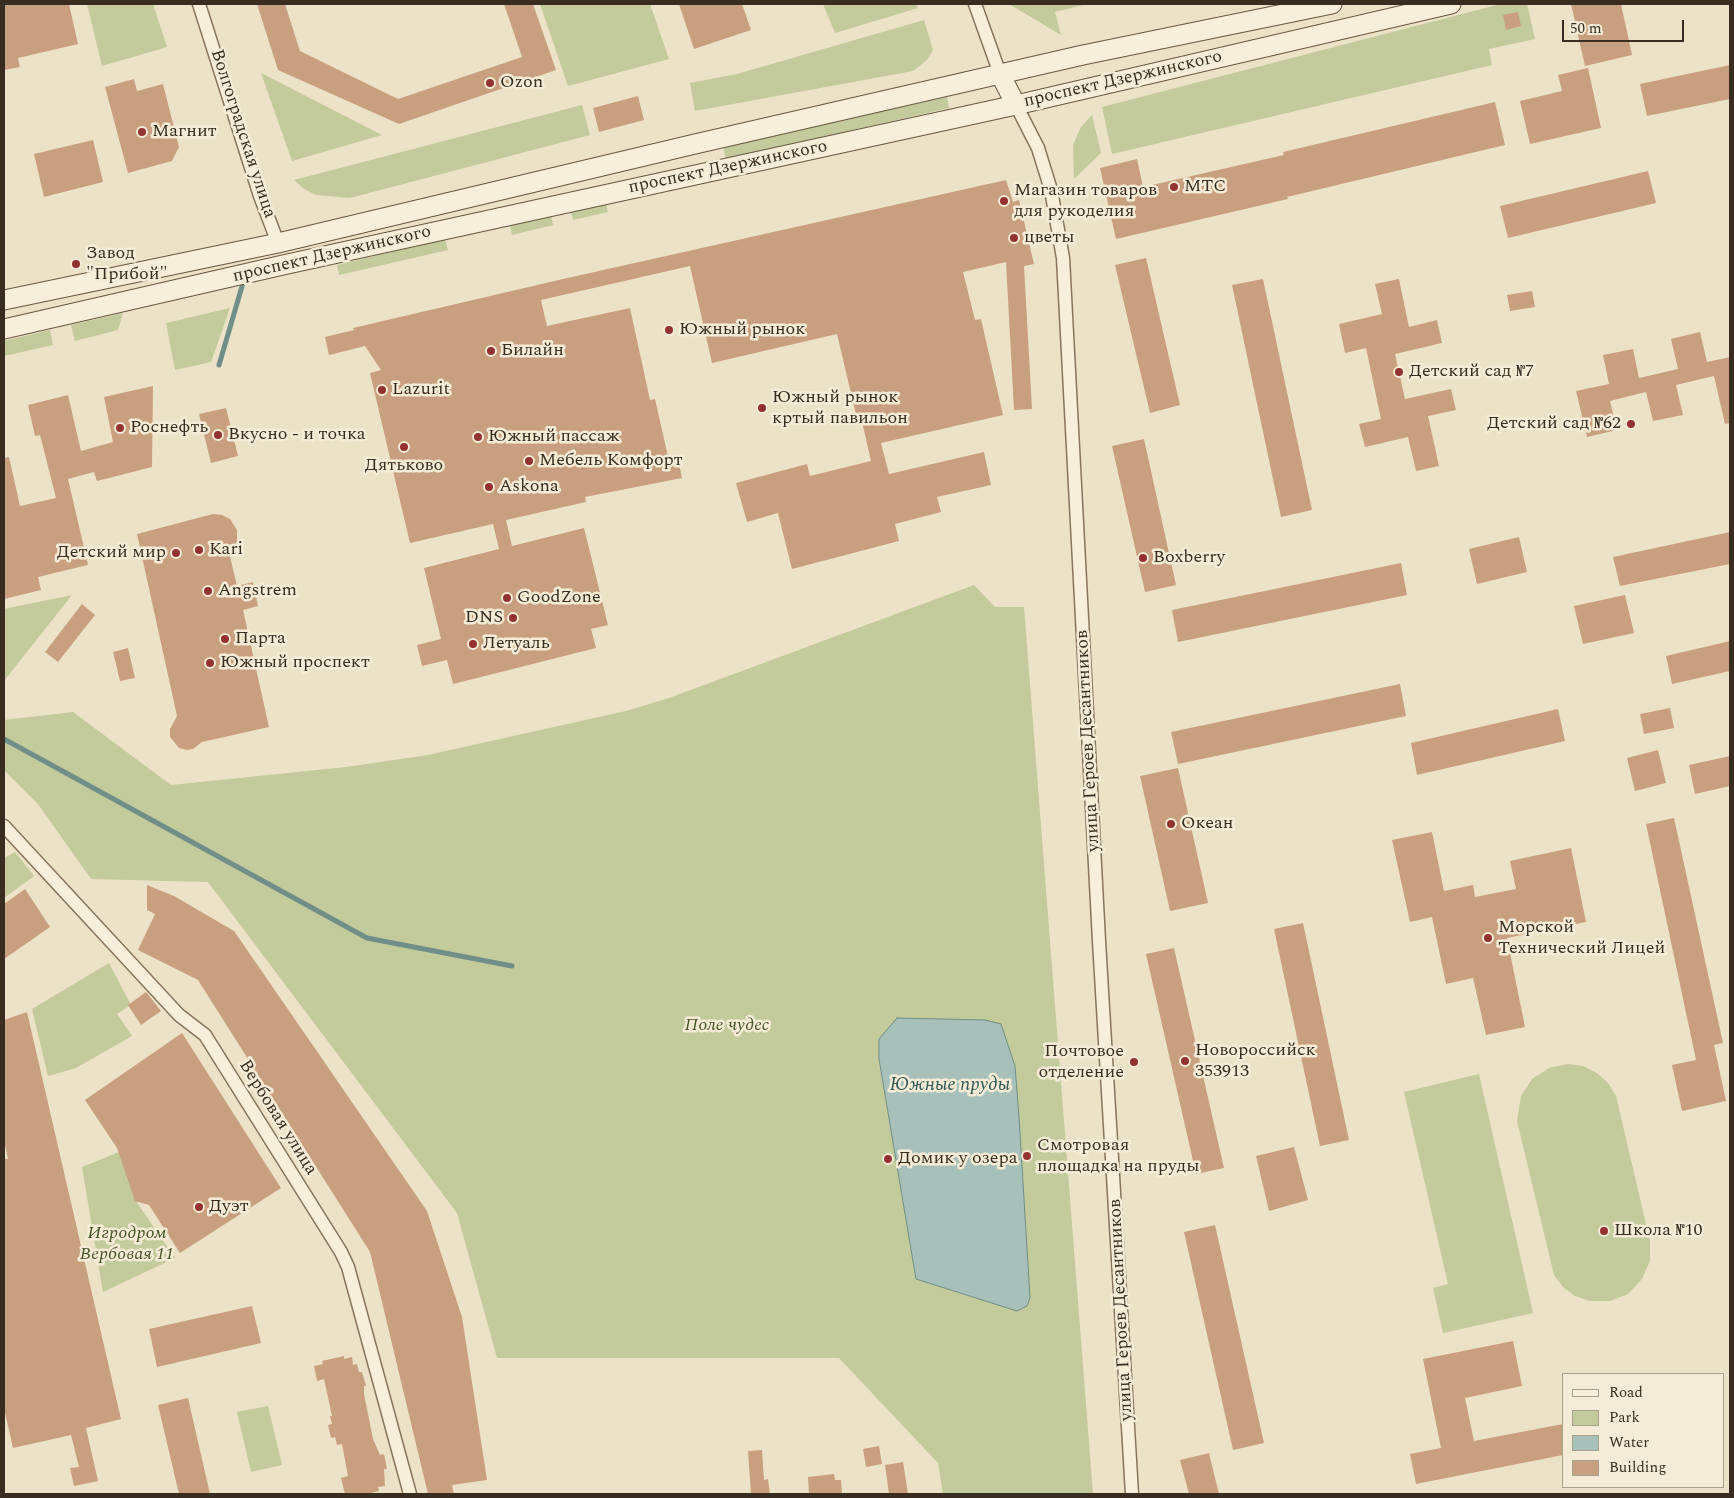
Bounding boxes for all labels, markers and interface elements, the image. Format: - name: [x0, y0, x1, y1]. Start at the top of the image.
- scale bar: [1564, 10, 1686, 42]
- text: 50 m: [1570, 17, 1602, 40]
- street label: Волгоградская улица: [205, 47, 279, 221]
- street label: проспект Дзержинского: [1022, 47, 1224, 113]
- place label: Ozon: [500, 72, 543, 94]
- marker: Ozon: [484, 77, 496, 89]
- place label: Магнит: [152, 121, 217, 143]
- marker: Магнит: [136, 126, 148, 138]
- street label: проспект Дзержинского: [626, 136, 830, 200]
- place label: МТС: [1184, 176, 1226, 198]
- place label: Магазин товаров для рукоделия: [1014, 180, 1157, 222]
- marker: МТС: [1168, 181, 1180, 193]
- marker: Магазин товаров для рукоделия: [998, 195, 1010, 207]
- street label: проспект Дзержинского: [231, 222, 433, 288]
- place label: цветы: [1024, 227, 1074, 249]
- marker: цветы: [1008, 232, 1020, 244]
- place label: Завод "Прибой": [86, 243, 168, 286]
- marker: Завод "Прибой": [70, 258, 82, 270]
- place label: Южный рынок: [679, 319, 805, 341]
- marker: Южный рынок: [663, 324, 675, 336]
- place label: Билайн: [501, 340, 564, 362]
- marker: Билайн: [485, 345, 497, 357]
- place label: Детский сад №7: [1409, 361, 1534, 383]
- marker: Детский сад №7: [1393, 366, 1405, 378]
- place label: Lazurit: [392, 379, 450, 401]
- marker: Lazurit: [376, 384, 388, 396]
- place label: Южный рынок кртый павильон: [772, 387, 908, 429]
- marker: Южный рынок кртый павильон: [756, 402, 768, 414]
- place label: Детский сад №62: [1487, 413, 1621, 435]
- place label: Роснефть: [130, 417, 208, 439]
- marker: Детский сад №62: [1625, 418, 1637, 430]
- marker: Роснефть: [114, 422, 126, 434]
- place label: Вкусно - и точка: [228, 424, 366, 446]
- place label: Южный пассаж: [488, 426, 620, 448]
- marker: Вкусно - и точка: [212, 429, 224, 441]
- marker: Южный пассаж: [472, 431, 484, 443]
- marker: Дятьково: [398, 441, 410, 453]
- place label: Мебель Комфорт: [539, 450, 683, 472]
- place label: Дятьково: [365, 455, 443, 477]
- marker: Мебель Комфорт: [523, 455, 535, 467]
- place label: Askona: [499, 476, 559, 498]
- marker: Askona: [483, 481, 495, 493]
- place label: Kari: [209, 539, 243, 561]
- place label: Детский мир: [57, 542, 166, 564]
- marker: Kari: [193, 544, 205, 556]
- marker: Детский мир: [170, 547, 182, 559]
- place label: Boxberry: [1153, 547, 1225, 569]
- marker: Boxberry: [1137, 552, 1149, 564]
- place label: Angstrem: [218, 580, 297, 602]
- marker: Angstrem: [202, 585, 214, 597]
- place label: GoodZone: [517, 587, 601, 609]
- marker: GoodZone: [501, 592, 513, 604]
- place label: DNS: [465, 607, 503, 629]
- marker: DNS: [507, 612, 519, 624]
- place label: Парта: [235, 628, 286, 650]
- street label: улица Героев Десантников: [1072, 629, 1106, 853]
- marker: Парта: [219, 633, 231, 645]
- place label: Летуаль: [483, 633, 550, 655]
- marker: Летуаль: [467, 638, 479, 650]
- place label: Южный проспект: [220, 652, 370, 674]
- marker: Южный проспект: [204, 657, 216, 669]
- place label: Океан: [1181, 813, 1233, 835]
- marker: Океан: [1165, 818, 1177, 830]
- place label: Морской Технический Лицей: [1498, 917, 1665, 960]
- marker: Морской Технический Лицей: [1482, 932, 1494, 944]
- park label: Поле чудес: [685, 1015, 769, 1037]
- place label: Новороссийск 353913: [1195, 1040, 1316, 1082]
- place label: Почтовое отделение: [1038, 1041, 1124, 1084]
- marker: Новороссийск 353913: [1179, 1055, 1191, 1067]
- street label: Вербовая улица: [233, 1056, 321, 1180]
- marker: Почтовое отделение: [1128, 1056, 1140, 1068]
- water label: Южные пруды: [890, 1075, 1010, 1097]
- place label: Смотровая площадка на пруды: [1037, 1135, 1200, 1178]
- place label: Домик у озера: [898, 1148, 1018, 1170]
- marker: Смотровая площадка на пруды: [1021, 1150, 1033, 1162]
- marker: Домик у озера: [882, 1153, 894, 1165]
- place label: Дуэт: [209, 1196, 249, 1218]
- street label: улица Героев Десантников: [1105, 1198, 1139, 1422]
- marker: Дуэт: [193, 1201, 205, 1213]
- place label: Школа №10: [1614, 1220, 1702, 1242]
- park label: Игродром Вербовая 11: [80, 1223, 174, 1266]
- marker: Школа №10: [1598, 1225, 1610, 1237]
- legend: [1562, 1373, 1724, 1488]
- text: Road: [1609, 1381, 1643, 1404]
- text: Park: [1609, 1406, 1640, 1429]
- text: Water: [1609, 1431, 1649, 1454]
- text: Building: [1609, 1456, 1666, 1479]

